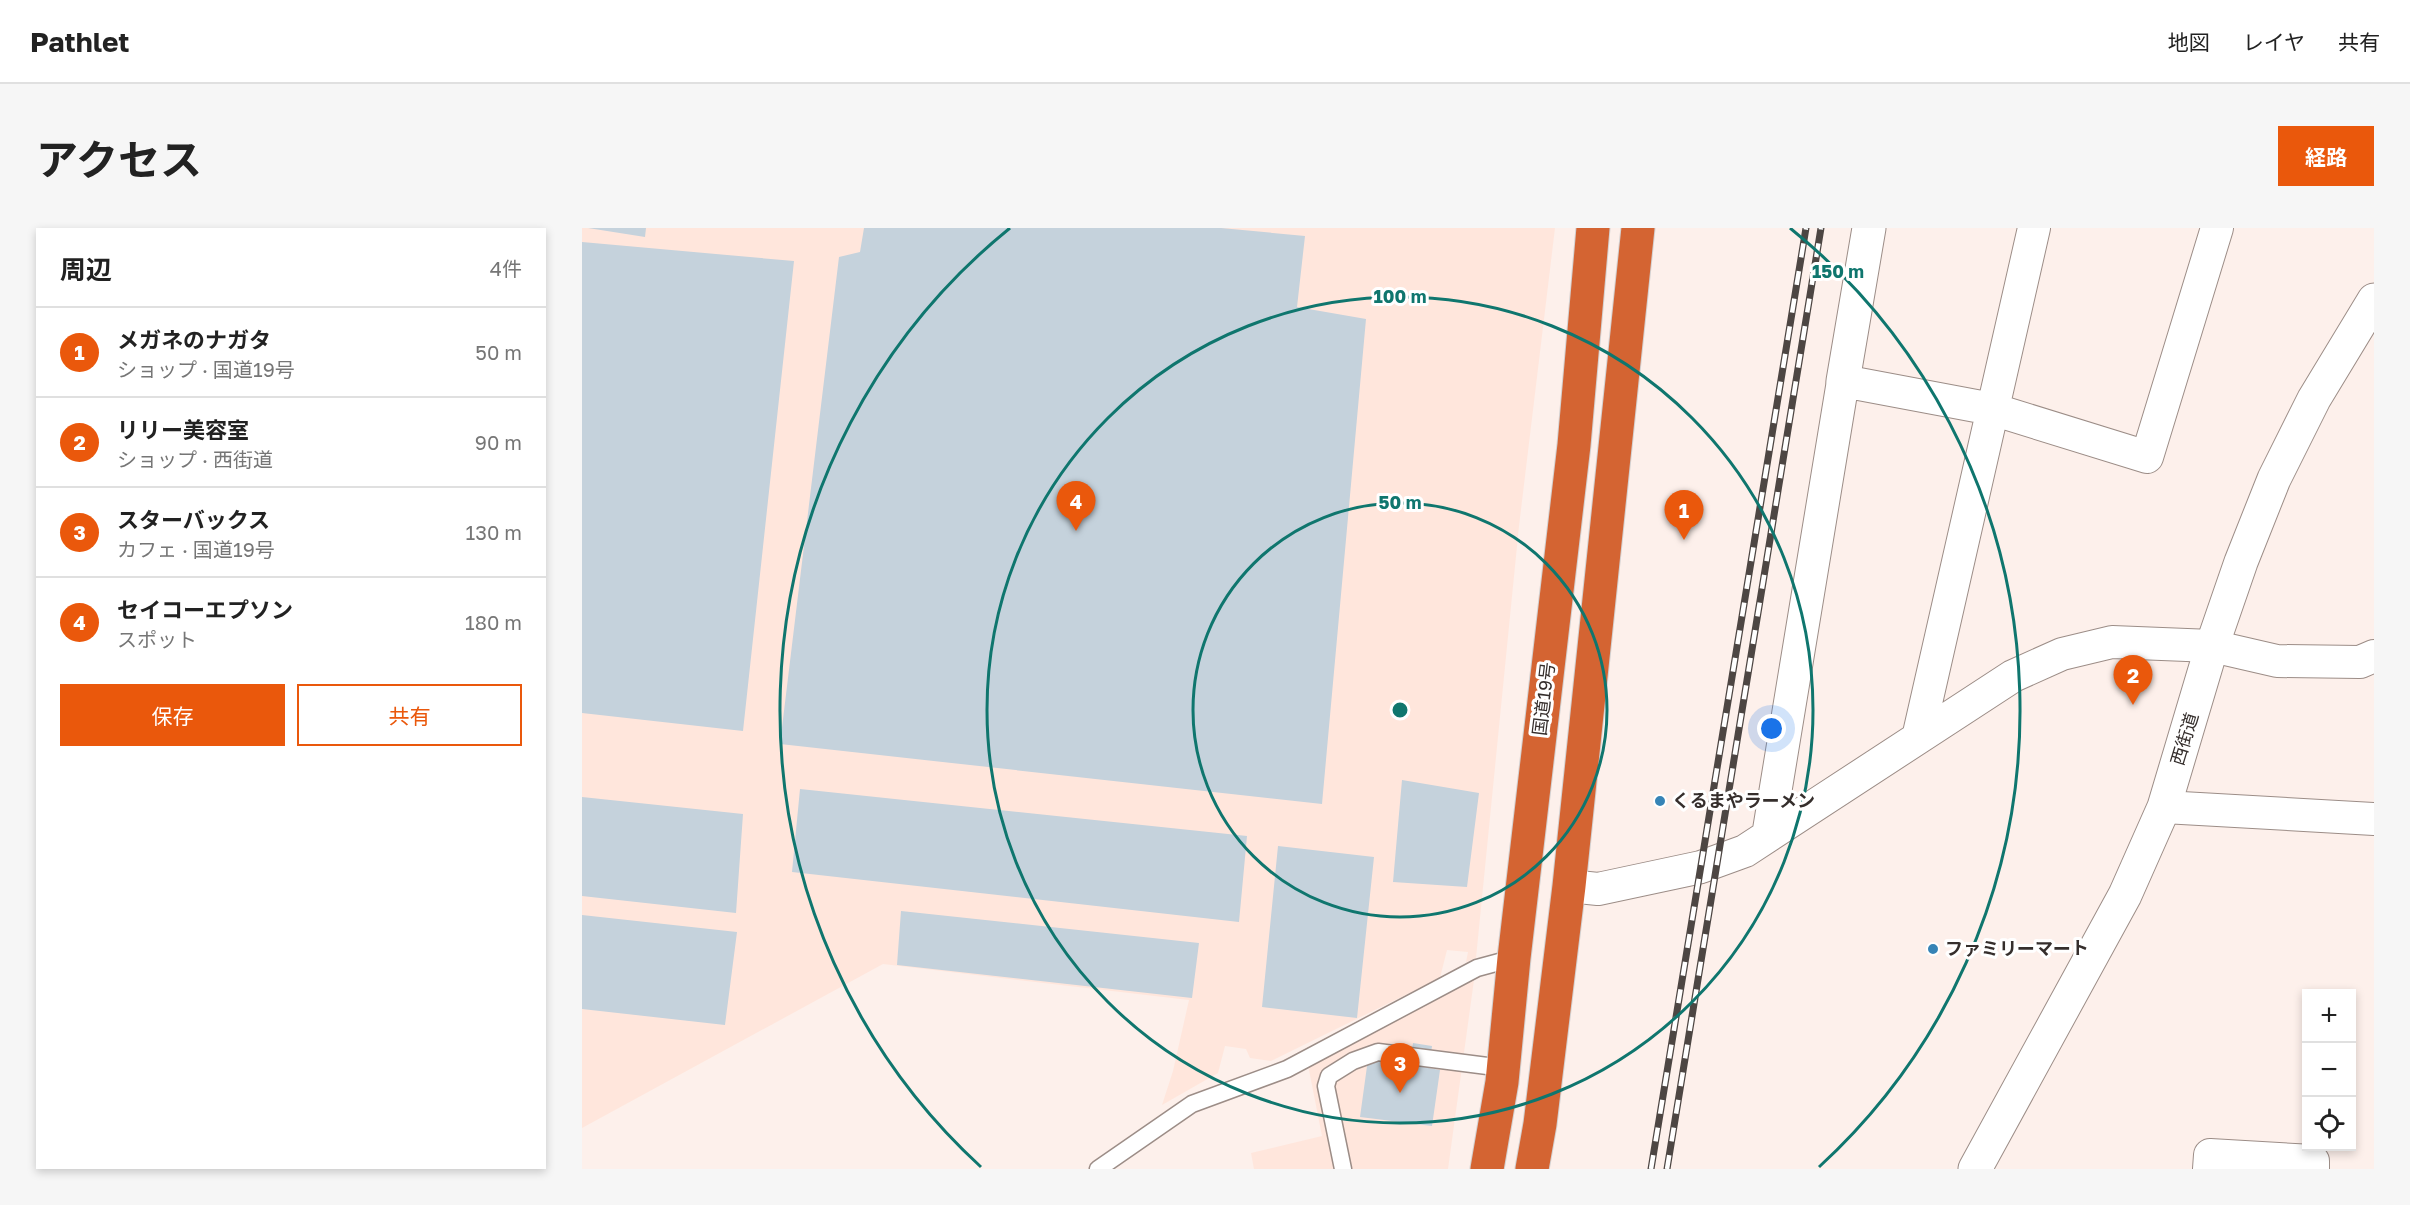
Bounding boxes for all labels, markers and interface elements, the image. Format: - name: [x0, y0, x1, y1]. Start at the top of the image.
- text: Pathlet: [30, 25, 130, 58]
- text: 地図: [2168, 29, 2210, 55]
- text: レイヤ: [2243, 29, 2305, 55]
- text: 共有: [2338, 29, 2380, 55]
- button: 経路: [2278, 126, 2374, 186]
- text: アクセス: [36, 134, 202, 184]
- text: 周辺: [60, 254, 112, 285]
- text: 4件: [490, 256, 522, 280]
- text: 150 m: [1812, 260, 1864, 282]
- text: 100 m: [1374, 285, 1426, 307]
- text: メガネのナガタ: [117, 326, 271, 353]
- text: 1: [74, 340, 85, 364]
- text: 50 m: [475, 340, 522, 364]
- text: ショップ · 国道19号: [117, 357, 295, 381]
- text: リリー美容室: [117, 416, 249, 443]
- text: 2: [73, 430, 86, 454]
- text: 90 m: [475, 430, 522, 454]
- text: ショップ · 西街道: [117, 447, 273, 471]
- pin: 4: [1056, 482, 1096, 531]
- pin: 1: [1664, 490, 1704, 540]
- text: 50 m: [1379, 491, 1421, 513]
- text: スターバックス: [117, 506, 270, 533]
- text: 3: [73, 520, 86, 544]
- text: 130 m: [466, 520, 522, 544]
- text: カフェ · 国道19号: [117, 537, 275, 561]
- text: セイコーエプソン: [117, 596, 293, 623]
- text: 4: [73, 610, 86, 634]
- text: 180 m: [465, 610, 522, 634]
- text: スポット: [117, 627, 197, 651]
- pin: 2: [2114, 656, 2152, 705]
- street label: 国道19号: [1528, 661, 1558, 737]
- button: 保存: [60, 684, 285, 746]
- button: 共有: [297, 684, 522, 746]
- centre of rings: [1390, 700, 1410, 720]
- street label: 西街道: [2166, 710, 2202, 768]
- your location: [1757, 714, 1786, 743]
- place label: くるまやラーメン: [1672, 789, 1815, 811]
- marker: くるまやラーメン: [1653, 794, 1667, 808]
- place label: ファミリーマート: [1945, 937, 2089, 959]
- marker: ファミリーマート: [1926, 942, 1940, 956]
- map controls: [2302, 989, 2356, 1151]
- button: +: [2302, 989, 2356, 1043]
- button: −: [2302, 1043, 2356, 1097]
- pin: 3: [1380, 1044, 1420, 1093]
- button: locate: [2302, 1097, 2356, 1151]

